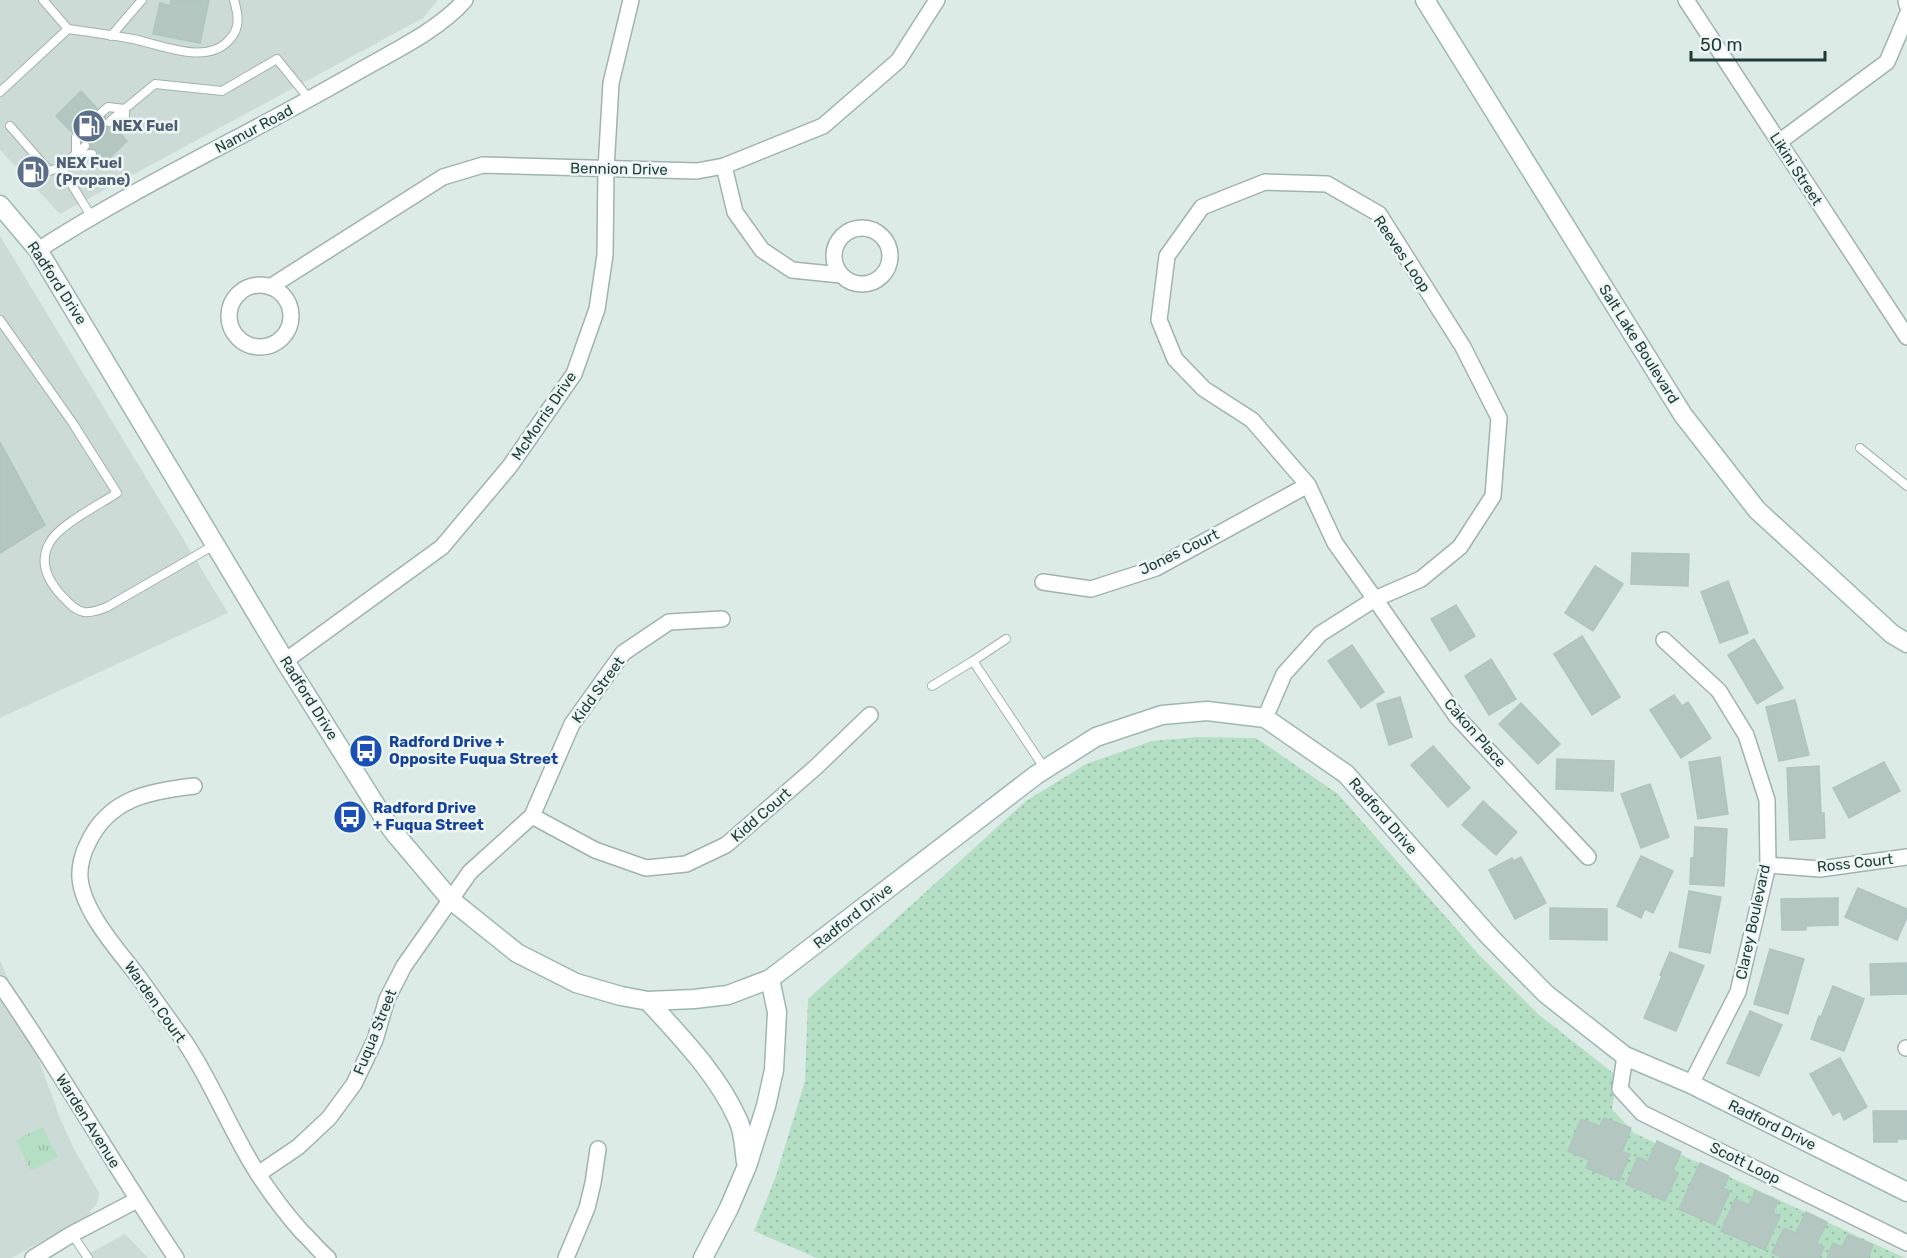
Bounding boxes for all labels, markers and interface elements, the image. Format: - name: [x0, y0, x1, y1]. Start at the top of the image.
- scale bar: [1691, 24, 1824, 62]
- text: 50 m: [1700, 34, 1743, 56]
- street label: Namur Road: [212, 101, 296, 157]
- fuel station icon: NEX Fuel: [71, 108, 107, 144]
- place label: NEX Fuel: [112, 117, 178, 135]
- street label: Likini Street: [1766, 129, 1826, 209]
- fuel station icon: NEX Fuel (Propane): [15, 154, 51, 190]
- place label: NEX Fuel (Propane): [56, 154, 130, 189]
- street label: Bennion Drive: [570, 159, 668, 179]
- street label: Reeves Loop: [1370, 212, 1434, 296]
- street label: Radford Drive: [23, 238, 91, 328]
- street label: Salt Lake Boulevard: [1595, 281, 1683, 407]
- street label: McMorris Drive: [508, 368, 580, 464]
- street label: Jones Court: [1136, 525, 1222, 579]
- street label: Radford Drive: [276, 653, 342, 743]
- street label: Kidd Street: [568, 653, 628, 727]
- street label: Cakon Place: [1440, 695, 1510, 771]
- bus stop icon: Radford Drive + Opposite Fuqua Street: [348, 733, 384, 769]
- place label: Radford Drive + Opposite Fuqua Street: [389, 733, 558, 768]
- street label: Radford Drive: [1345, 774, 1421, 858]
- street label: Kidd Court: [727, 784, 795, 846]
- bus stop icon: Radford Drive + Fuqua Street: [332, 799, 368, 835]
- place label: Radford Drive + Fuqua Street: [373, 799, 484, 834]
- street label: Ross Court: [1816, 850, 1894, 876]
- street label: Clarey Boulevard: [1732, 863, 1774, 981]
- street label: Radford Drive: [810, 880, 896, 952]
- street label: Warden Court: [120, 958, 190, 1046]
- street label: Fuqua Street: [350, 986, 400, 1078]
- street label: Warden Avenue: [52, 1071, 124, 1171]
- street label: Radford Drive: [1725, 1096, 1819, 1154]
- street label: Scott Loop: [1707, 1138, 1783, 1188]

